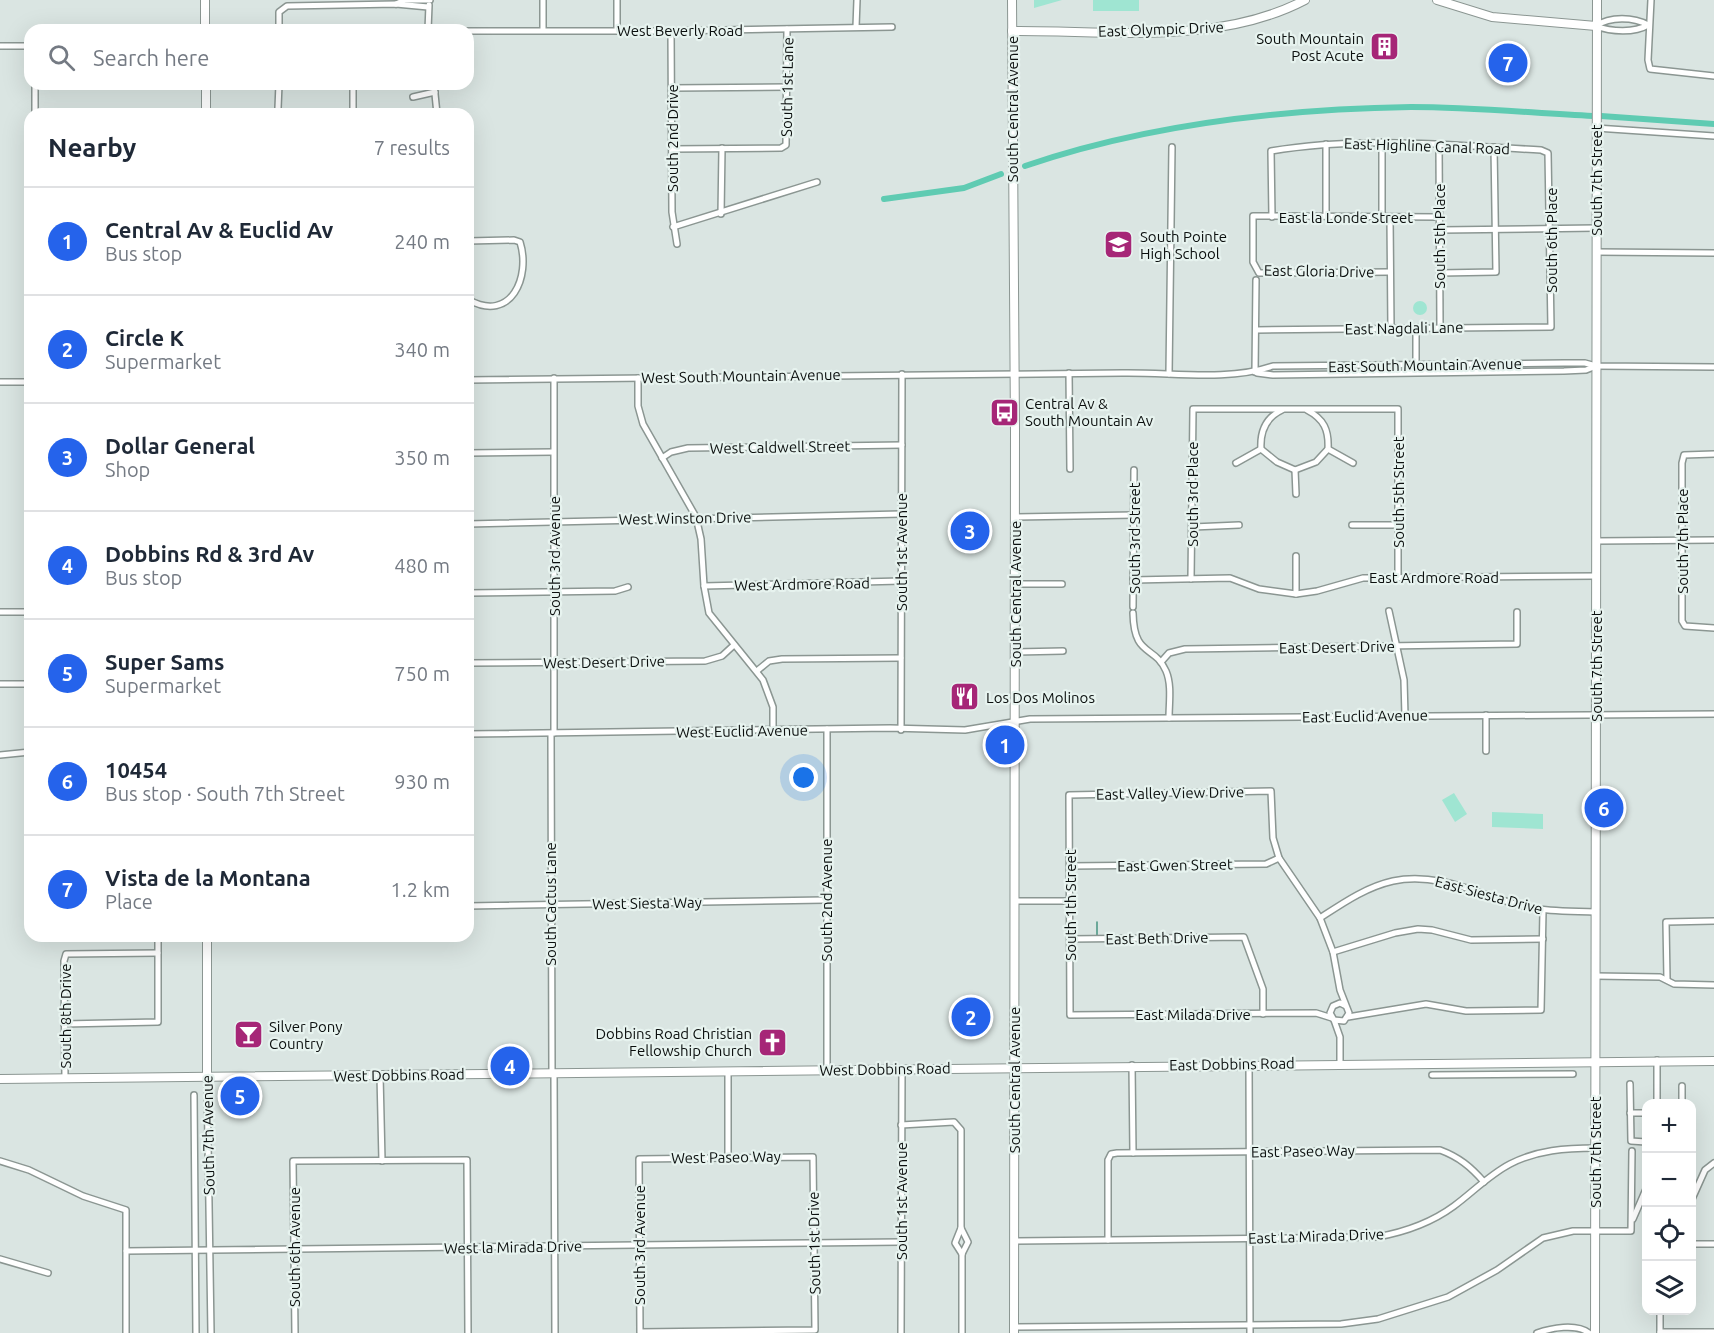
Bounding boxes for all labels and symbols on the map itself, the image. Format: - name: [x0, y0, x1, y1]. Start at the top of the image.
- street label: East Olympic Drive: [1098, 18, 1224, 40]
- street label: West Beverly Road: [617, 22, 743, 39]
- place label: South Mountain Post Acute: [1256, 30, 1364, 64]
- building icon: South Mountain Post Acute: [1369, 31, 1401, 63]
- street label: South Central Avenue: [1004, 36, 1021, 182]
- street label: South 1st Lane: [778, 37, 796, 137]
- pin: 7: [1488, 40, 1528, 86]
- street label: South 2nd Drive: [664, 84, 681, 192]
- street label: South 7th Street: [1588, 124, 1605, 236]
- street label: East Highline Canal Road: [1344, 135, 1510, 157]
- street label: South 5th Place: [1431, 183, 1448, 289]
- street label: South 6th Place: [1543, 187, 1560, 293]
- street label: East la Londe Street: [1279, 209, 1413, 226]
- place label: South Pointe High School: [1140, 228, 1227, 262]
- school or university icon: South Pointe High School: [1103, 229, 1135, 261]
- street label: East Gloria Drive: [1264, 262, 1374, 280]
- street label: East Nagdali Lane: [1345, 318, 1463, 338]
- street label: East South Mountain Avenue: [1328, 355, 1522, 375]
- street label: West South Mountain Avenue: [641, 366, 841, 386]
- place label: Central Av & South Mountain Av: [1025, 395, 1154, 429]
- bus stop icon: Central Av & South Mountain Av: [988, 396, 1020, 428]
- street label: South 5th Street: [1390, 436, 1407, 548]
- street label: West Caldwell Street: [710, 437, 850, 457]
- street label: South 3rd Place: [1184, 441, 1201, 547]
- street label: South 3rd Street: [1126, 482, 1143, 594]
- street label: South 7th Place: [1674, 488, 1691, 594]
- street label: South 1st Avenue: [893, 493, 910, 611]
- street label: South 3rd Avenue: [546, 496, 563, 616]
- street label: West Winston Drive: [618, 508, 752, 528]
- pin: 3: [950, 508, 990, 554]
- street label: South Central Avenue: [1007, 521, 1024, 667]
- street label: East Ardmore Road: [1369, 569, 1499, 586]
- street label: West Ardmore Road: [734, 574, 870, 594]
- street label: South 7th Street: [1588, 610, 1605, 722]
- street label: East Desert Drive: [1279, 637, 1395, 657]
- street label: West Desert Drive: [543, 652, 665, 672]
- restaurant icon: Los Dos Molinos: [949, 681, 981, 713]
- place label: Los Dos Molinos: [986, 689, 1095, 706]
- street label: East Euclid Avenue: [1302, 706, 1428, 726]
- street label: West Euclid Avenue: [676, 721, 808, 741]
- pin: 1: [986, 722, 1024, 768]
- your location: [789, 763, 818, 792]
- street label: East Valley View Drive: [1096, 783, 1244, 803]
- pin: 6: [1584, 786, 1624, 830]
- street label: South 2nd Avenue: [818, 839, 835, 961]
- street label: South Cactus Lane: [542, 842, 559, 966]
- street label: South 1th Street: [1062, 849, 1079, 961]
- street label: East Gwen Street: [1117, 855, 1233, 875]
- street label: East Siesta Drive: [1433, 872, 1545, 918]
- street label: West Siesta Way: [592, 894, 702, 912]
- street label: East Beth Drive: [1105, 929, 1209, 947]
- street label: South 8th Drive: [57, 964, 74, 1068]
- pin: 2: [952, 994, 990, 1040]
- street label: East Milada Drive: [1135, 1006, 1251, 1023]
- street label: South Central Avenue: [1006, 1007, 1023, 1153]
- place label: Silver Pony Country: [269, 1018, 342, 1052]
- bar icon: Silver Pony Country: [232, 1019, 264, 1051]
- place label: Dobbins Road Christian Fellowship Church: [596, 1025, 752, 1059]
- church icon: Dobbins Road Christian Fellowship Church: [757, 1026, 789, 1058]
- pin: 4: [490, 1044, 530, 1088]
- street label: East Dobbins Road: [1169, 1054, 1295, 1074]
- street label: West Dobbins Road: [819, 1059, 951, 1079]
- street label: West Dobbins Road: [333, 1065, 465, 1085]
- pin: 5: [220, 1074, 260, 1118]
- street label: South 7th Avenue: [198, 1075, 218, 1195]
- street label: South 7th Street: [1587, 1096, 1604, 1208]
- street label: South 1st Avenue: [893, 1142, 910, 1260]
- street label: East Paseo Way: [1251, 1142, 1355, 1160]
- street label: West Paseo Way: [671, 1148, 781, 1166]
- street label: South 3rd Avenue: [631, 1185, 648, 1305]
- street label: South 6th Avenue: [286, 1187, 303, 1307]
- street label: South 1st Drive: [805, 1191, 823, 1295]
- street label: East La Mirada Drive: [1248, 1225, 1384, 1247]
- street label: West la Mirada Drive: [444, 1237, 582, 1257]

